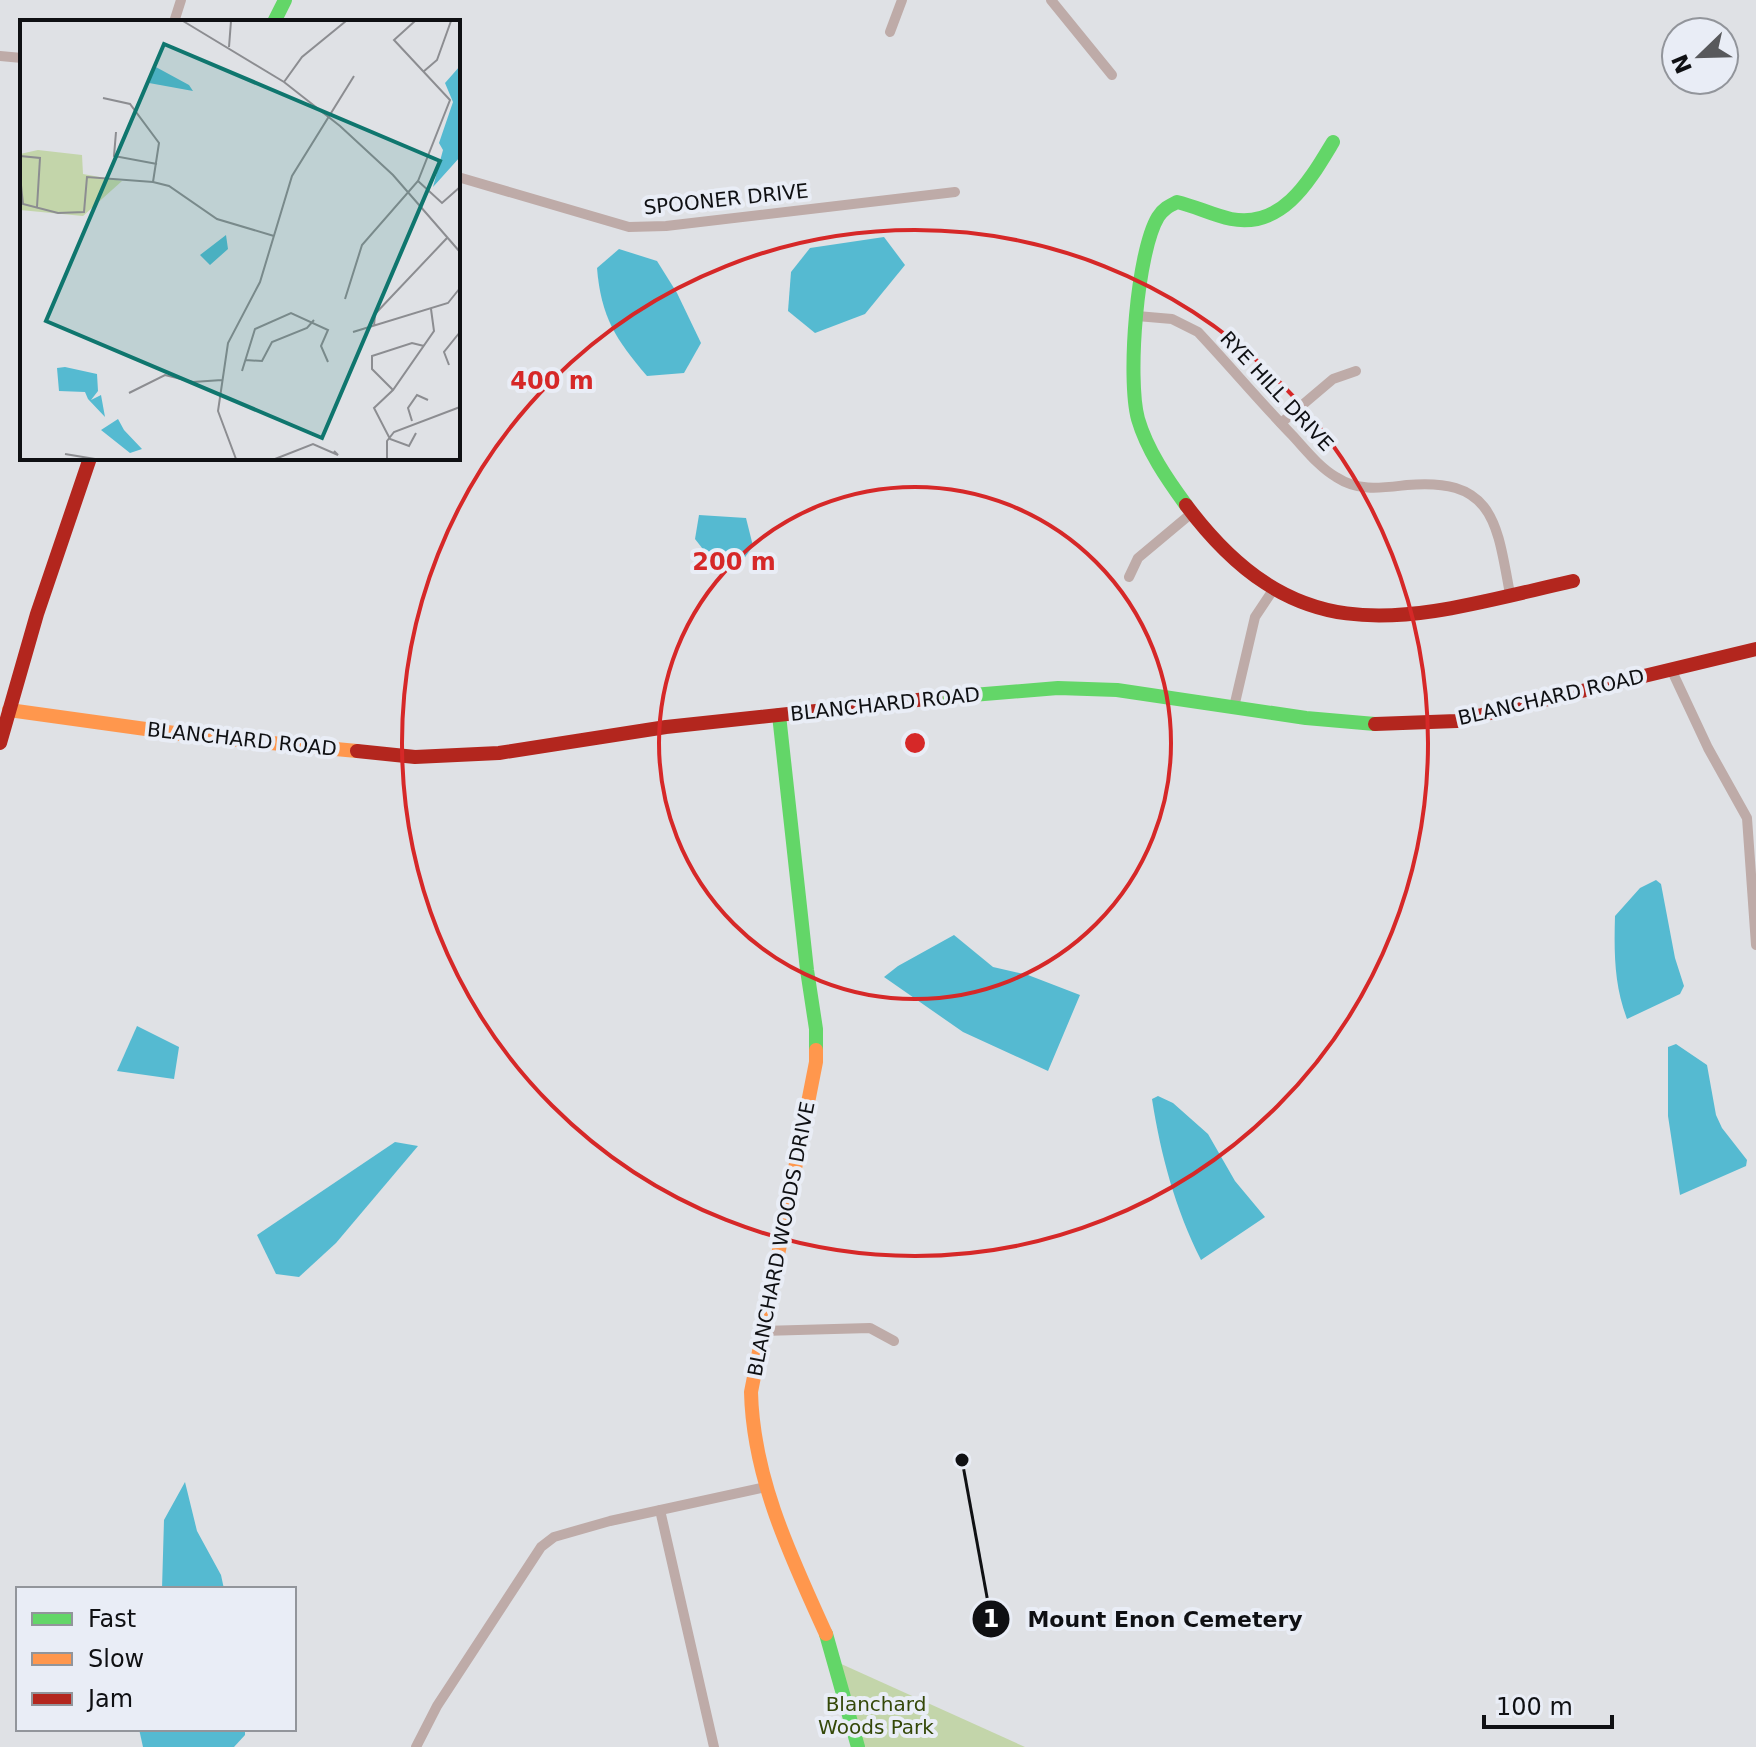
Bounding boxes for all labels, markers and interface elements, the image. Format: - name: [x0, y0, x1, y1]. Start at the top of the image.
- north arrow: [1660, 16, 1740, 96]
- inset map: [20, 20, 460, 460]
- text: N: [1667, 50, 1697, 77]
- street label: SPOONER DRIVE: [642, 178, 810, 220]
- street label: RYE HILL DRIVE: [1215, 326, 1339, 456]
- text: 400 m: [510, 367, 594, 395]
- text: 200 m: [692, 548, 776, 576]
- street label: BLANCHARD ROAD: [1455, 664, 1647, 730]
- street label: BLANCHARD ROAD: [789, 682, 981, 726]
- street label: BLANCHARD ROAD: [146, 717, 338, 761]
- centre of rings: [901, 729, 929, 757]
- street label: BLANCHARD WOODS DRIVE: [743, 1100, 819, 1378]
- legend: [16, 1587, 296, 1731]
- callout: Mount Enon Cemetery: [971, 1596, 1318, 1642]
- text: Fast: [88, 1605, 136, 1633]
- text: 1: [983, 1605, 999, 1633]
- text: Mount Enon Cemetery: [1027, 1607, 1303, 1632]
- text: Slow: [88, 1645, 144, 1673]
- scale bar: [1484, 1679, 1612, 1729]
- text: Jam: [86, 1685, 133, 1713]
- park label: Blanchard Woods Park: [818, 1692, 934, 1739]
- text: 100 m: [1496, 1693, 1573, 1721]

